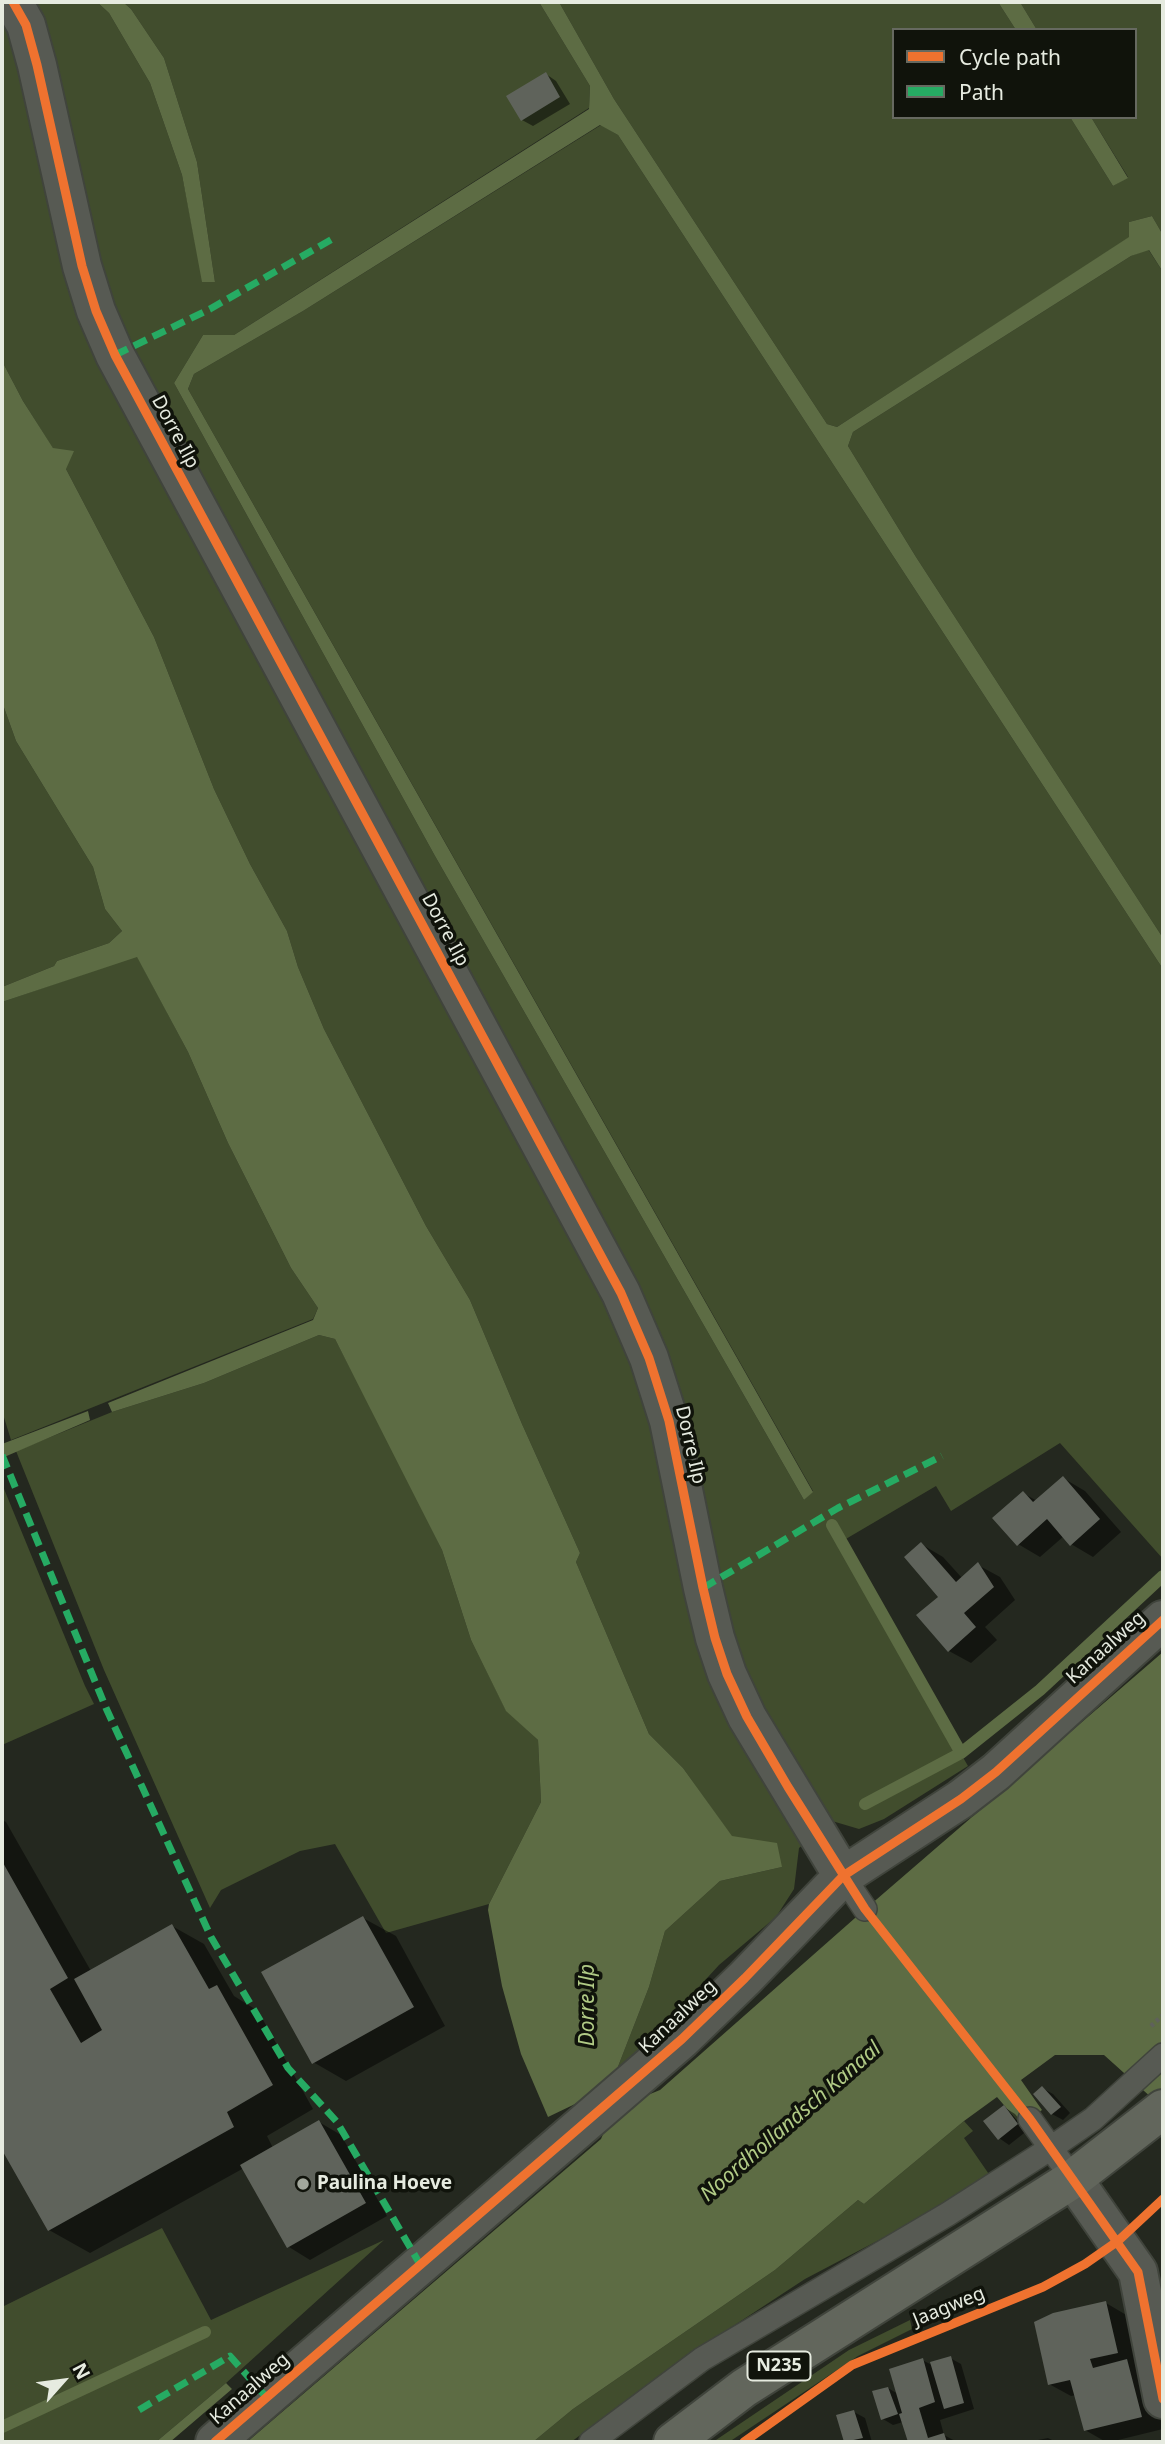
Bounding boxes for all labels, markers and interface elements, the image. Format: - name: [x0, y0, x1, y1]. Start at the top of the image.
- legend: [892, 28, 1137, 119]
- text: Cycle path: [959, 43, 1061, 71]
- text: Path: [959, 78, 1004, 106]
- street label: Dorre Ilp: [146, 392, 204, 472]
- street label: Dorre Ilp: [416, 890, 474, 970]
- street label: Dorre Ilp: [670, 1404, 710, 1486]
- street label: Kanaalweg: [1062, 1607, 1150, 1689]
- water label: Dorre Ilp: [575, 1964, 601, 2046]
- street label: Kanaalweg: [634, 1975, 722, 2059]
- water label: Noordhollandsch Kanaal: [696, 2037, 886, 2207]
- place label: Paulina Hoeve: [317, 2173, 452, 2195]
- marker: Paulina Hoeve: [295, 2176, 311, 2192]
- street label: Jaagweg: [910, 2282, 988, 2332]
- north arrow: [28, 2346, 98, 2416]
- street label: Kanaalweg: [206, 2348, 294, 2430]
- road number: N235: [748, 2352, 810, 2380]
- text: N: [66, 2358, 97, 2384]

